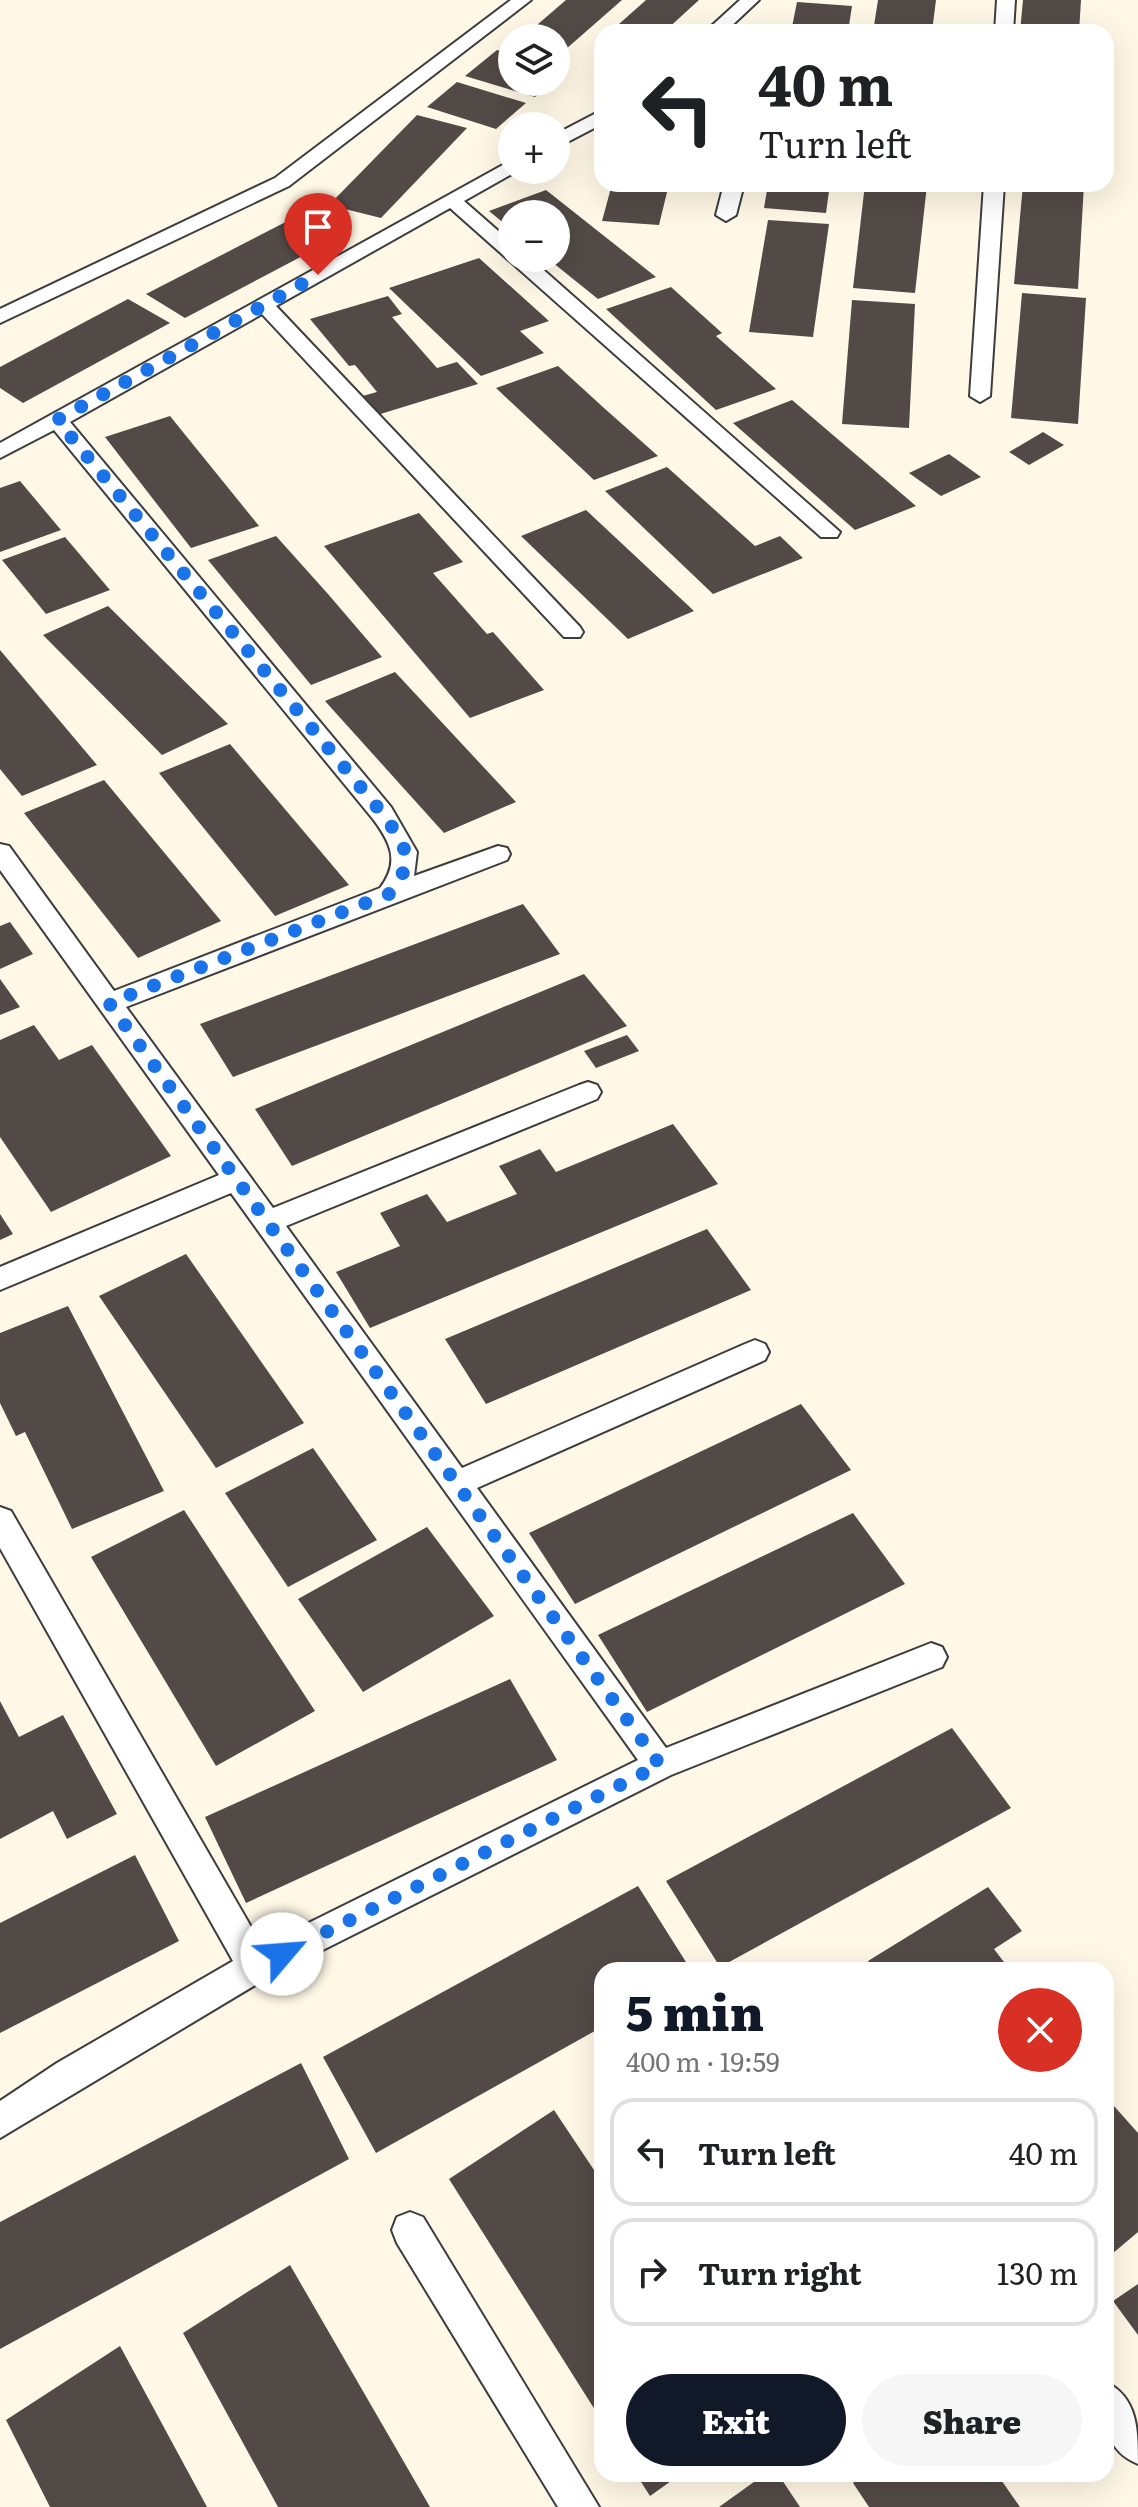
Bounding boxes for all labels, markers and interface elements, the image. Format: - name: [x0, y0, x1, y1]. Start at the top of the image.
- map controls: [498, 24, 570, 272]
- button: layers: [498, 24, 570, 96]
- text: 40 m: [758, 40, 893, 123]
- icon: left: [626, 56, 730, 160]
- button: +: [498, 112, 570, 184]
- text: Turn left: [758, 116, 912, 169]
- pin: [284, 193, 352, 275]
- button: −: [498, 200, 570, 272]
- icon: arrive: [296, 205, 340, 249]
- position arrow: [240, 1912, 324, 1996]
- text: 5 min: [626, 1975, 764, 2046]
- button: close: [998, 1988, 1082, 2072]
- text: 400 m · 19:59: [626, 2041, 780, 2080]
- icon: left: [630, 2130, 674, 2174]
- text: Turn left: [698, 2130, 836, 2174]
- text: 40 m: [1009, 2130, 1078, 2174]
- icon: right: [630, 2250, 674, 2294]
- text: Turn right: [698, 2250, 862, 2294]
- text: 130 m: [997, 2250, 1078, 2294]
- button: Exit: [626, 2374, 846, 2466]
- button: Share: [862, 2374, 1082, 2466]

